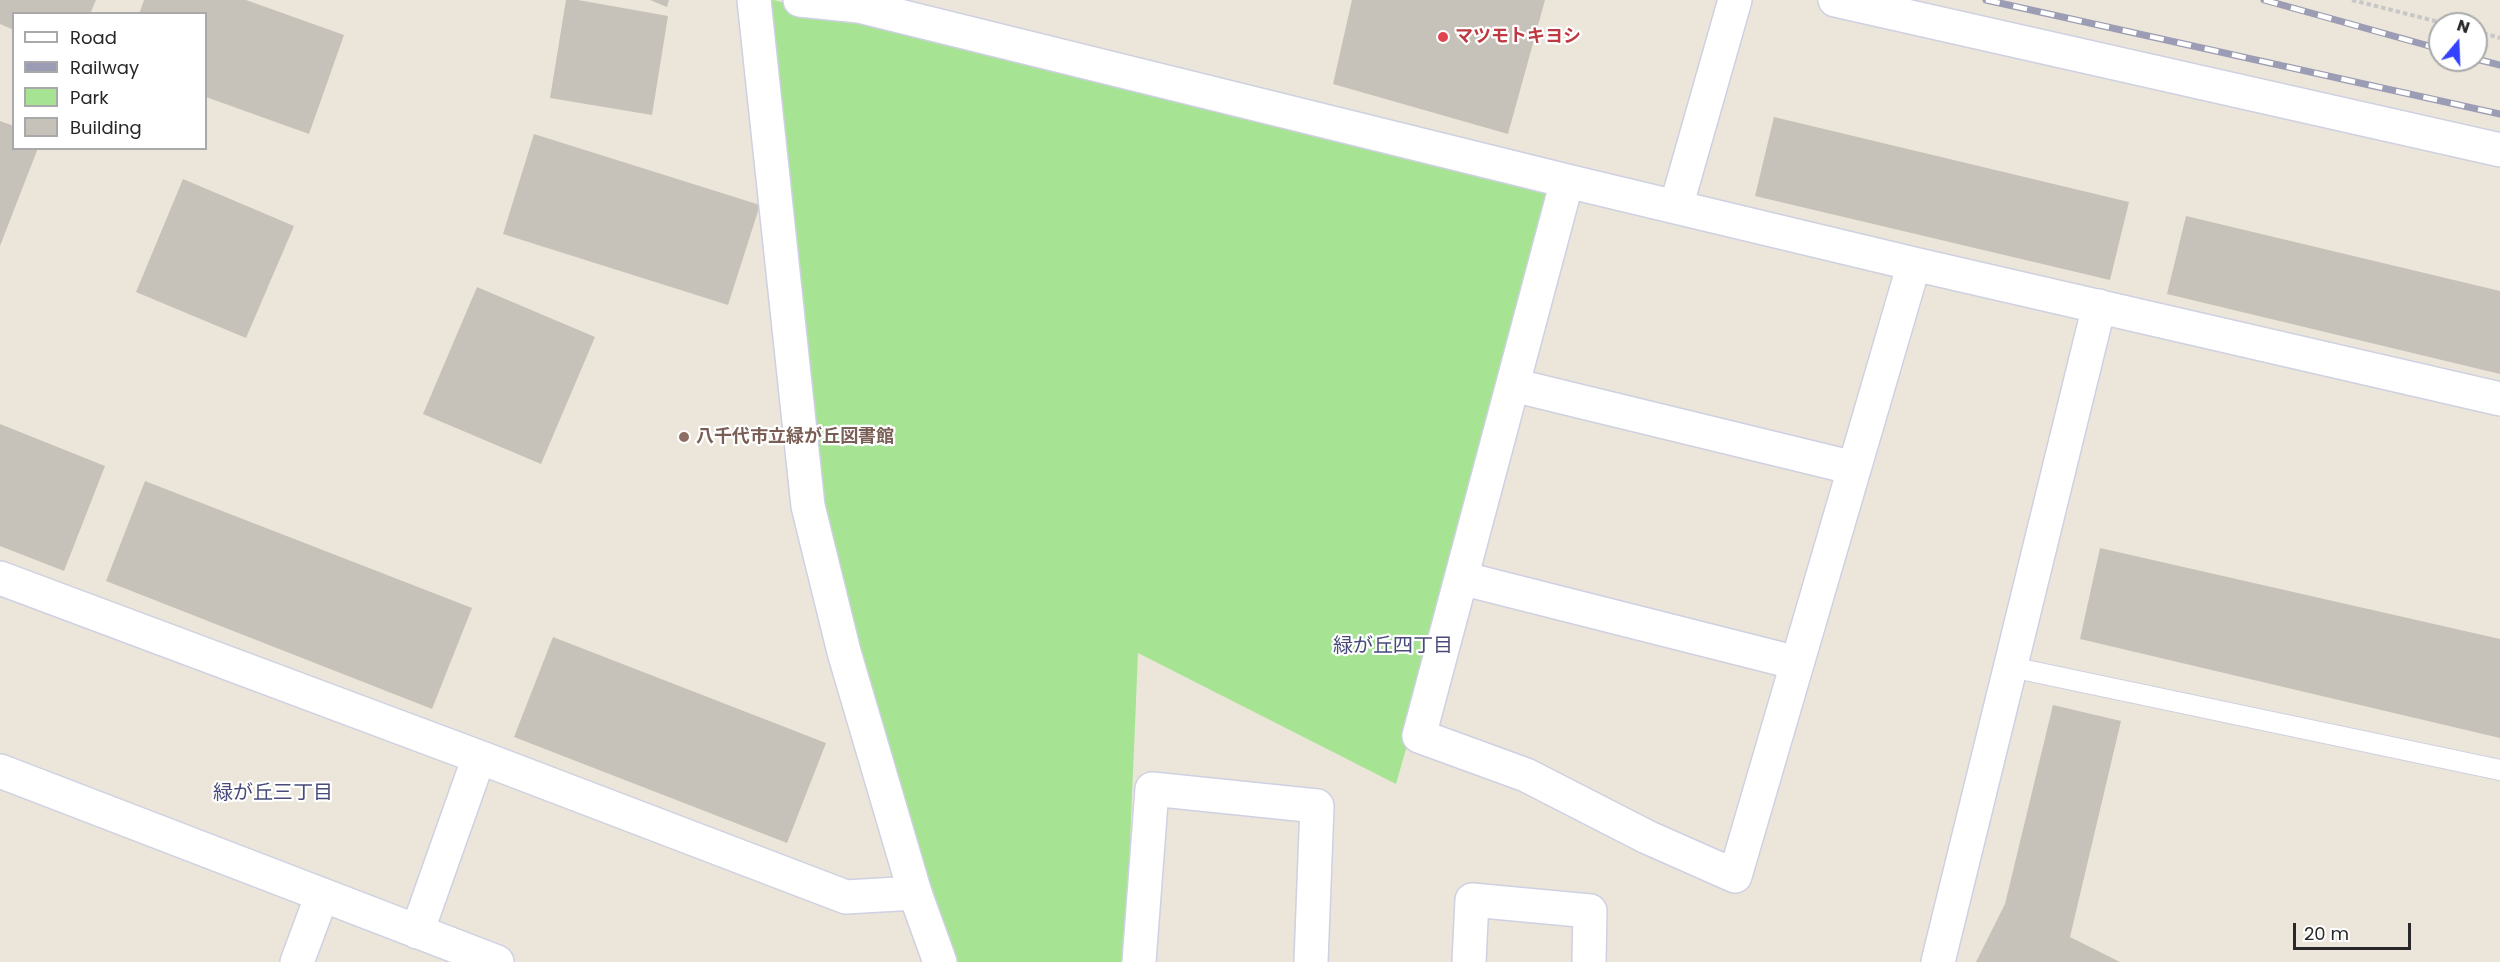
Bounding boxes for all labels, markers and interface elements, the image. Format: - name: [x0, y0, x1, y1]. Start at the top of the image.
- legend: [12, 12, 207, 150]
- north arrow: [2428, 12, 2488, 72]
- text: N: [2454, 14, 2473, 39]
- text: Road: [70, 25, 117, 50]
- place label: マツモトキヨシ: [1455, 26, 1581, 48]
- marker: マツモトキヨシ: [1436, 30, 1450, 44]
- text: Railway: [70, 55, 139, 80]
- text: Park: [70, 85, 109, 110]
- text: Building: [70, 115, 142, 140]
- place label: 八千代市立緑が丘図書館: [696, 426, 894, 448]
- marker: 八千代市立緑が丘図書館: [677, 430, 691, 444]
- district label: 緑が丘四丁目: [1333, 635, 1453, 659]
- district label: 緑が丘三丁目: [213, 782, 333, 806]
- scale bar: [2296, 911, 2414, 949]
- text: 20 m: [2304, 921, 2349, 946]

